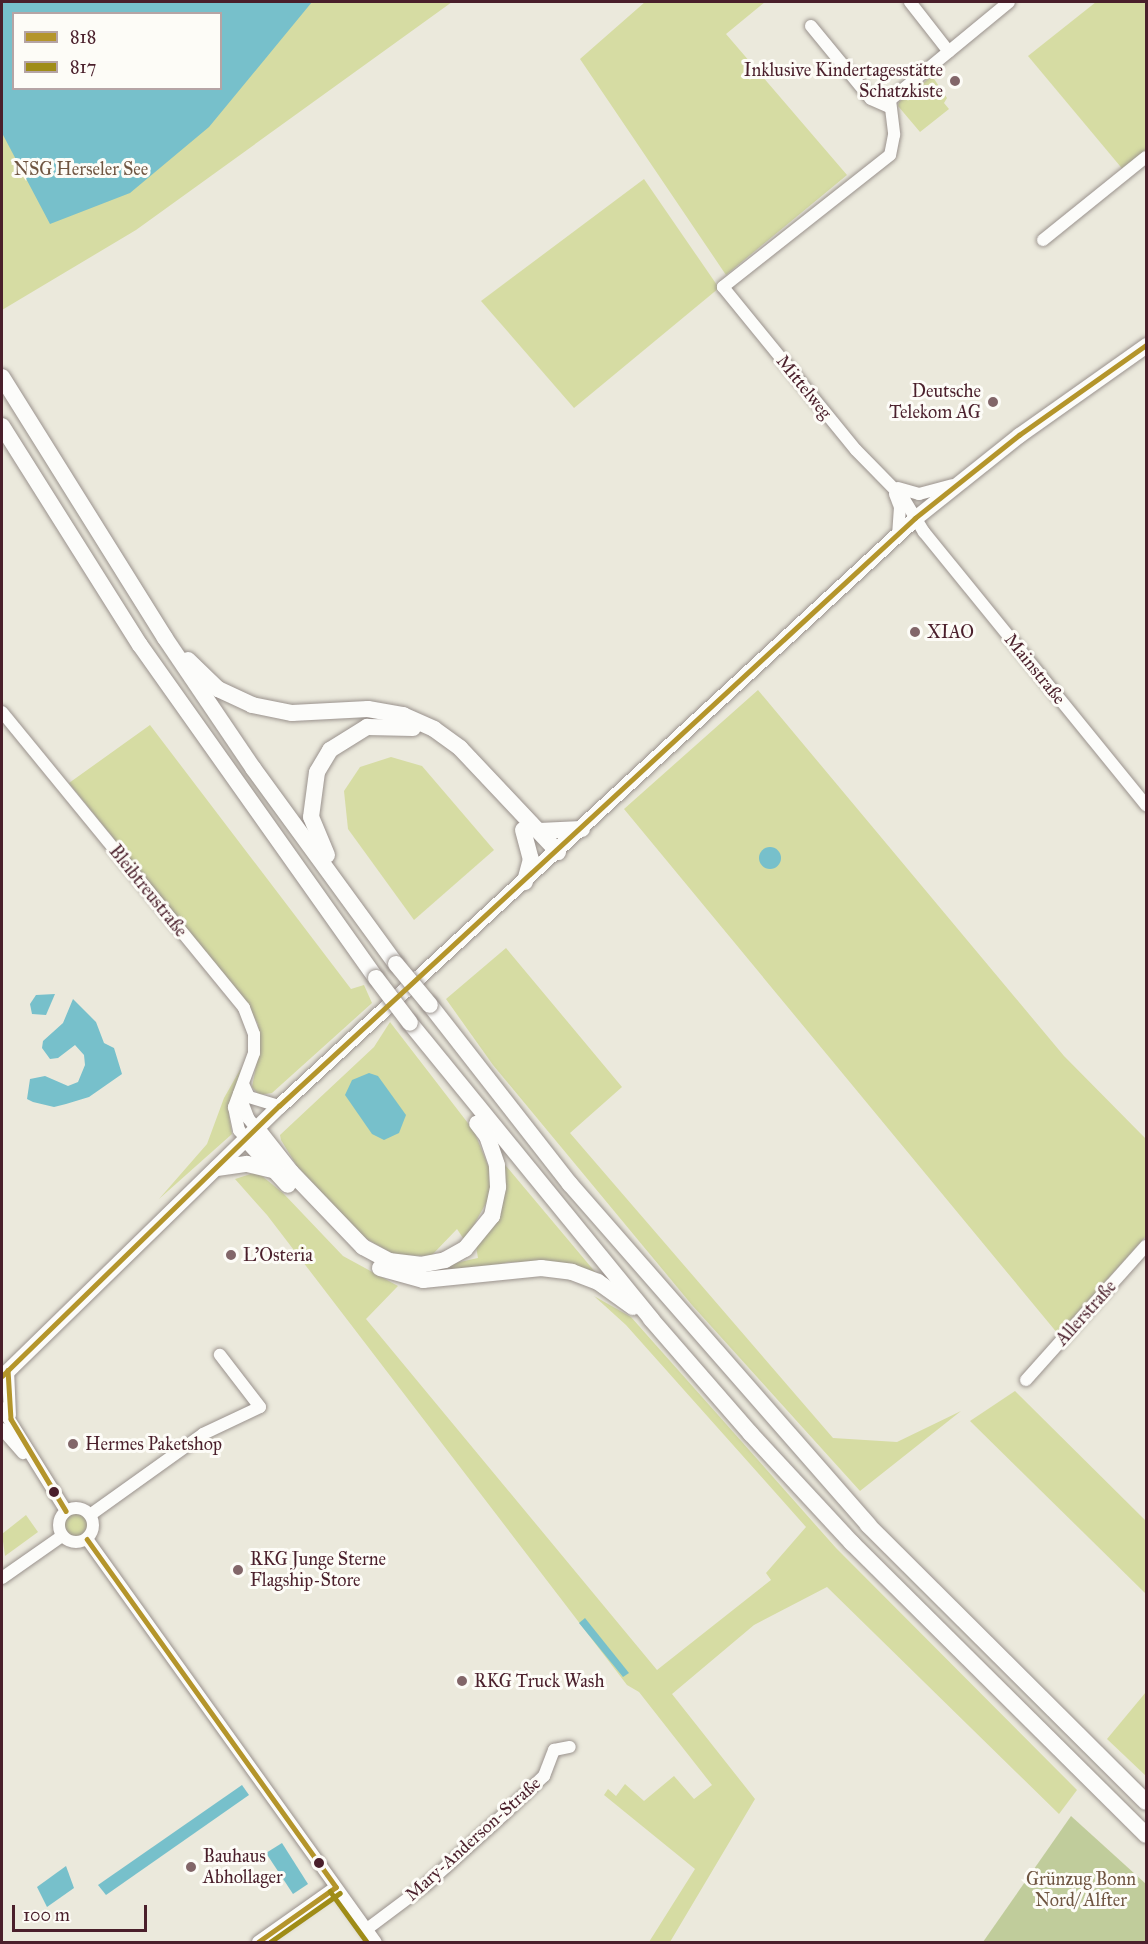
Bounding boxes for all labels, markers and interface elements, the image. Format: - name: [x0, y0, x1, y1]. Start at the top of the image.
- legend: [12, 12, 222, 90]
- text: 818: [70, 26, 96, 48]
- text: 817: [70, 56, 96, 78]
- place label: Inklusive Kindertagesstätte Schatzkiste: [744, 60, 943, 103]
- marker: Inklusive Kindertagesstätte Schatzkiste: [948, 74, 962, 88]
- park label: NSG Herseler See: [14, 158, 148, 180]
- street label: Mittelweg: [772, 351, 836, 423]
- place label: Deutsche Telekom AG: [889, 381, 981, 424]
- marker: Deutsche Telekom AG: [986, 395, 1000, 409]
- place label: XIAO: [927, 621, 974, 643]
- marker: XIAO: [908, 625, 922, 639]
- street label: Mainstraße: [1000, 629, 1070, 709]
- street label: Bleibtreustraße: [104, 841, 192, 941]
- place label: L'Osteria: [243, 1244, 313, 1266]
- marker: L'Osteria: [224, 1248, 238, 1262]
- street label: Allerstraße: [1051, 1276, 1121, 1350]
- place label: Hermes Paketshop: [85, 1433, 222, 1455]
- marker: Hermes Paketshop: [66, 1437, 80, 1451]
- unlabelled marker: [48, 1486, 60, 1498]
- place label: RKG Junge Sterne Flagship-Store: [250, 1549, 386, 1592]
- marker: RKG Junge Sterne Flagship-Store: [231, 1563, 245, 1577]
- place label: RKG Truck Wash: [474, 1670, 604, 1692]
- marker: RKG Truck Wash: [455, 1674, 469, 1688]
- street label: Mary-Anderson-Straße: [401, 1773, 545, 1905]
- place label: Bauhaus Abhollager: [203, 1846, 283, 1888]
- unlabelled marker: [313, 1857, 325, 1869]
- marker: Bauhaus Abhollager: [184, 1860, 198, 1874]
- park label: Grünzug Bonn Nord/ Alfter: [1026, 1869, 1136, 1912]
- scale bar: [15, 1893, 150, 1931]
- text: 100 m: [23, 1904, 70, 1926]

